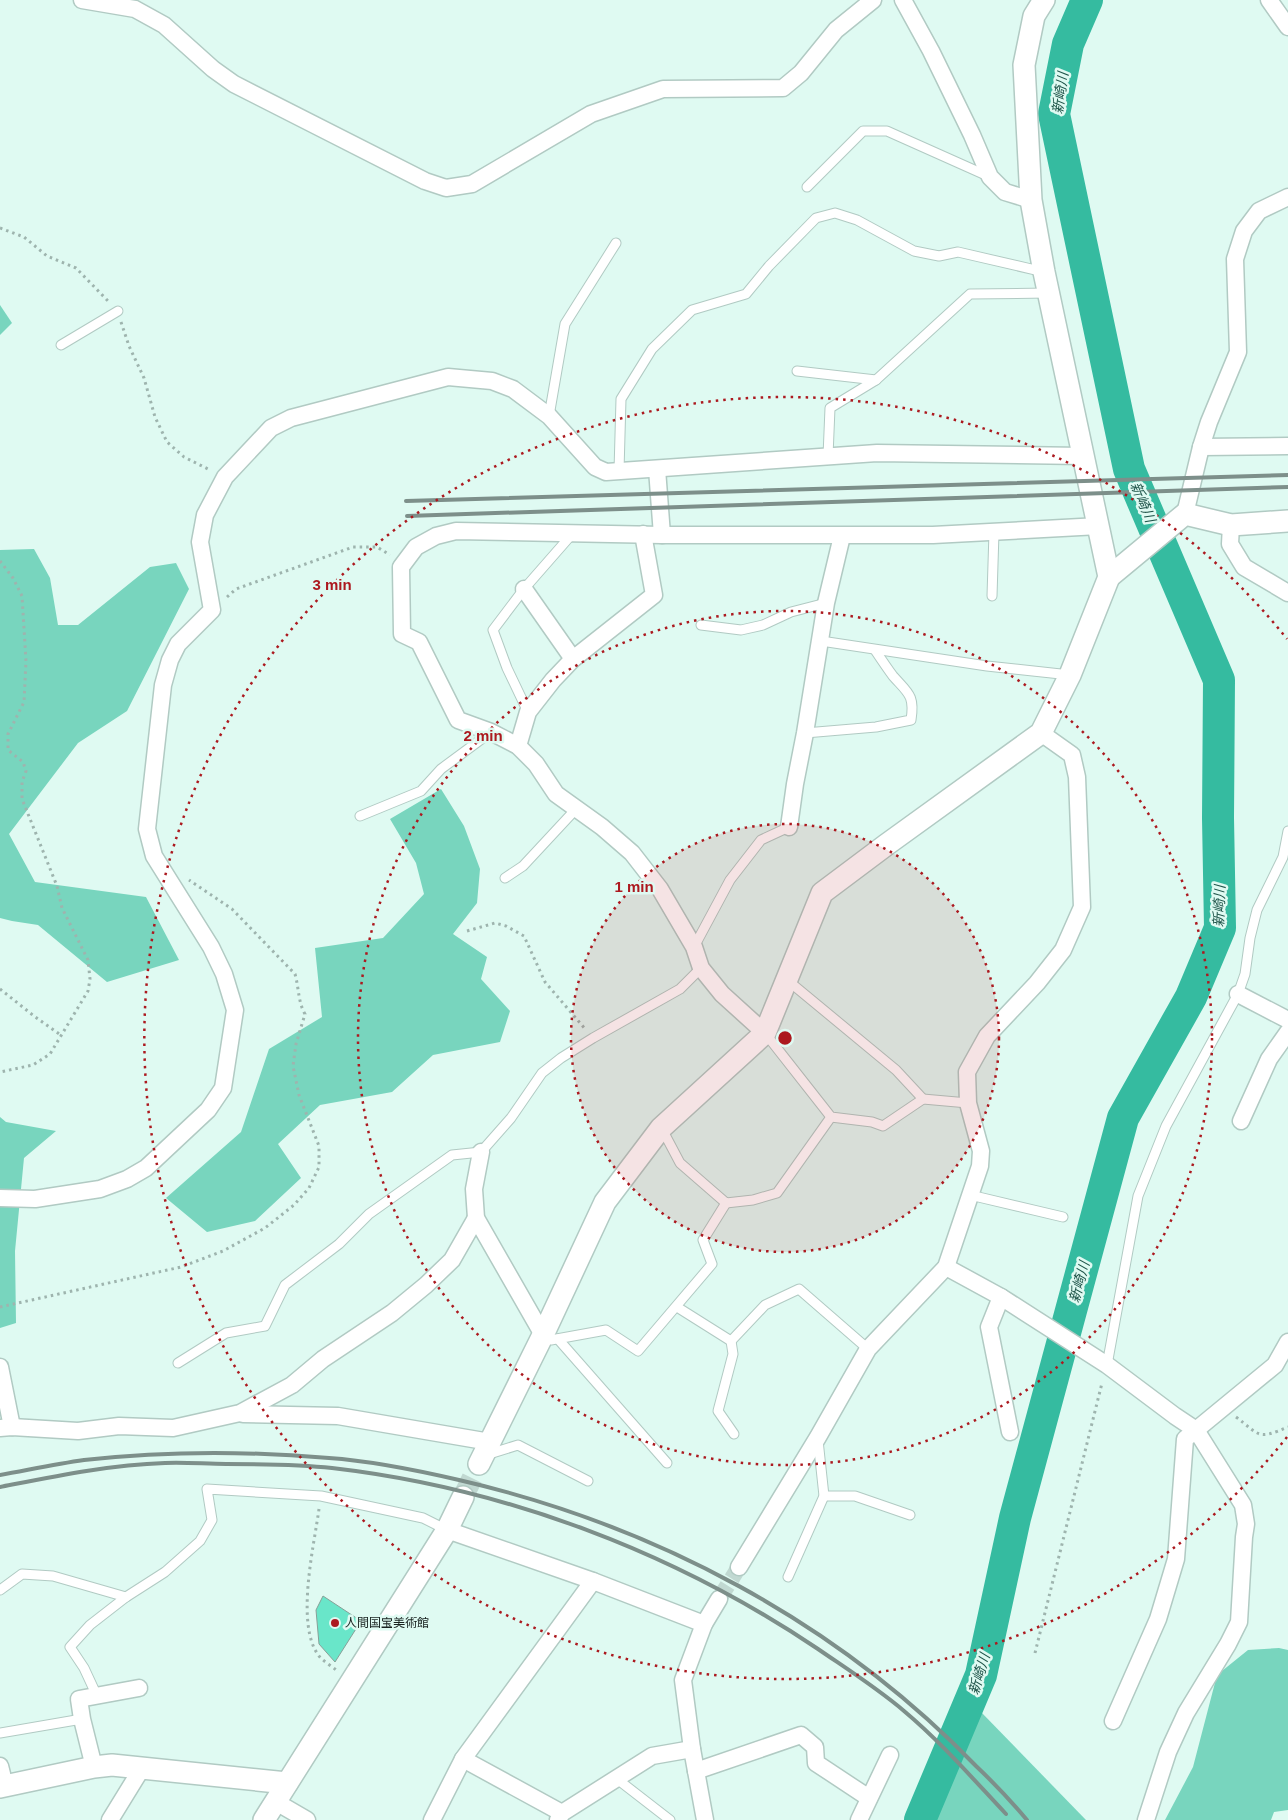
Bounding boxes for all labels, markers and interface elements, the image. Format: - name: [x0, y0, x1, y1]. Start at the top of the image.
- water label: 新崎川: [1049, 69, 1071, 115]
- water label: 新崎川: [1127, 480, 1159, 526]
- text: 3 min: [312, 576, 352, 593]
- text: 2 min: [463, 727, 503, 744]
- text: 1 min: [614, 878, 654, 895]
- water label: 新崎川: [1210, 883, 1228, 927]
- centre of rings: [776, 1029, 794, 1047]
- water label: 新崎川: [1066, 1258, 1093, 1304]
- place label: 人間国宝美術館: [345, 1616, 429, 1630]
- marker: 人間国宝美術館: [329, 1617, 341, 1629]
- water label: 新崎川: [965, 1650, 993, 1696]

